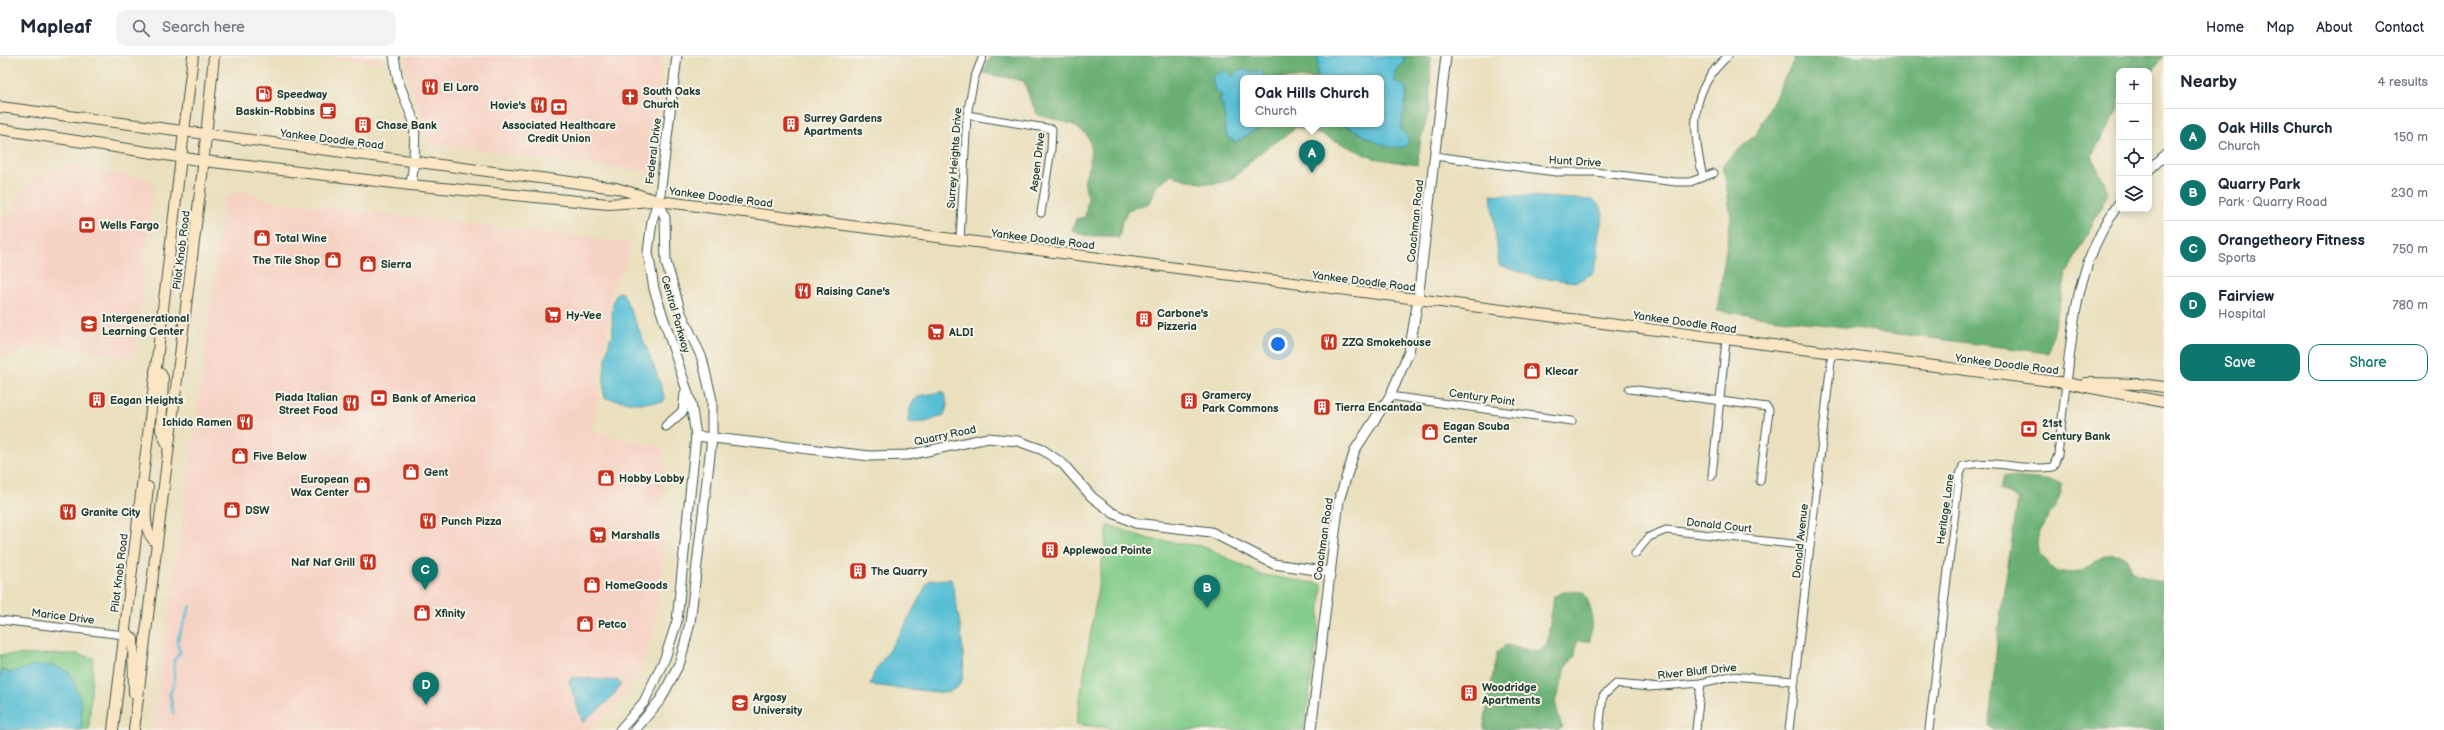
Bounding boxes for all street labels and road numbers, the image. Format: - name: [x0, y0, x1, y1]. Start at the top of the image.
- street label: Surrey Heights Drive: [944, 107, 965, 209]
- street label: Federal Drive: [643, 117, 664, 185]
- street label: Yankee Doodle Road: [278, 127, 384, 152]
- street label: Aspen Drive: [1027, 131, 1048, 192]
- street label: Hunt Drive: [1548, 154, 1602, 169]
- street label: Coachman Road: [1405, 179, 1426, 263]
- street label: Yankee Doodle Road: [667, 185, 773, 210]
- street label: Pilot Knob Road: [170, 210, 193, 290]
- street label: Yankee Doodle Road: [989, 227, 1095, 252]
- street label: Yankee Doodle Road: [1310, 269, 1416, 294]
- street label: Central Parkway: [658, 274, 693, 354]
- street label: Yankee Doodle Road: [1631, 309, 1737, 336]
- street label: Yankee Doodle Road: [1953, 352, 2059, 377]
- street label: Century Point: [1448, 386, 1516, 409]
- street label: Quarry Road: [913, 423, 977, 448]
- street label: Heritage Lane: [1934, 472, 1957, 545]
- street label: Coachman Road: [1311, 497, 1336, 581]
- street label: Donald Avenue: [1790, 503, 1811, 579]
- street label: Donald Court: [1686, 516, 1753, 535]
- street label: Pilot Knob Road: [108, 533, 131, 613]
- street label: Marice Drive: [31, 606, 96, 627]
- street label: River Bluff Drive: [1657, 661, 1738, 682]

